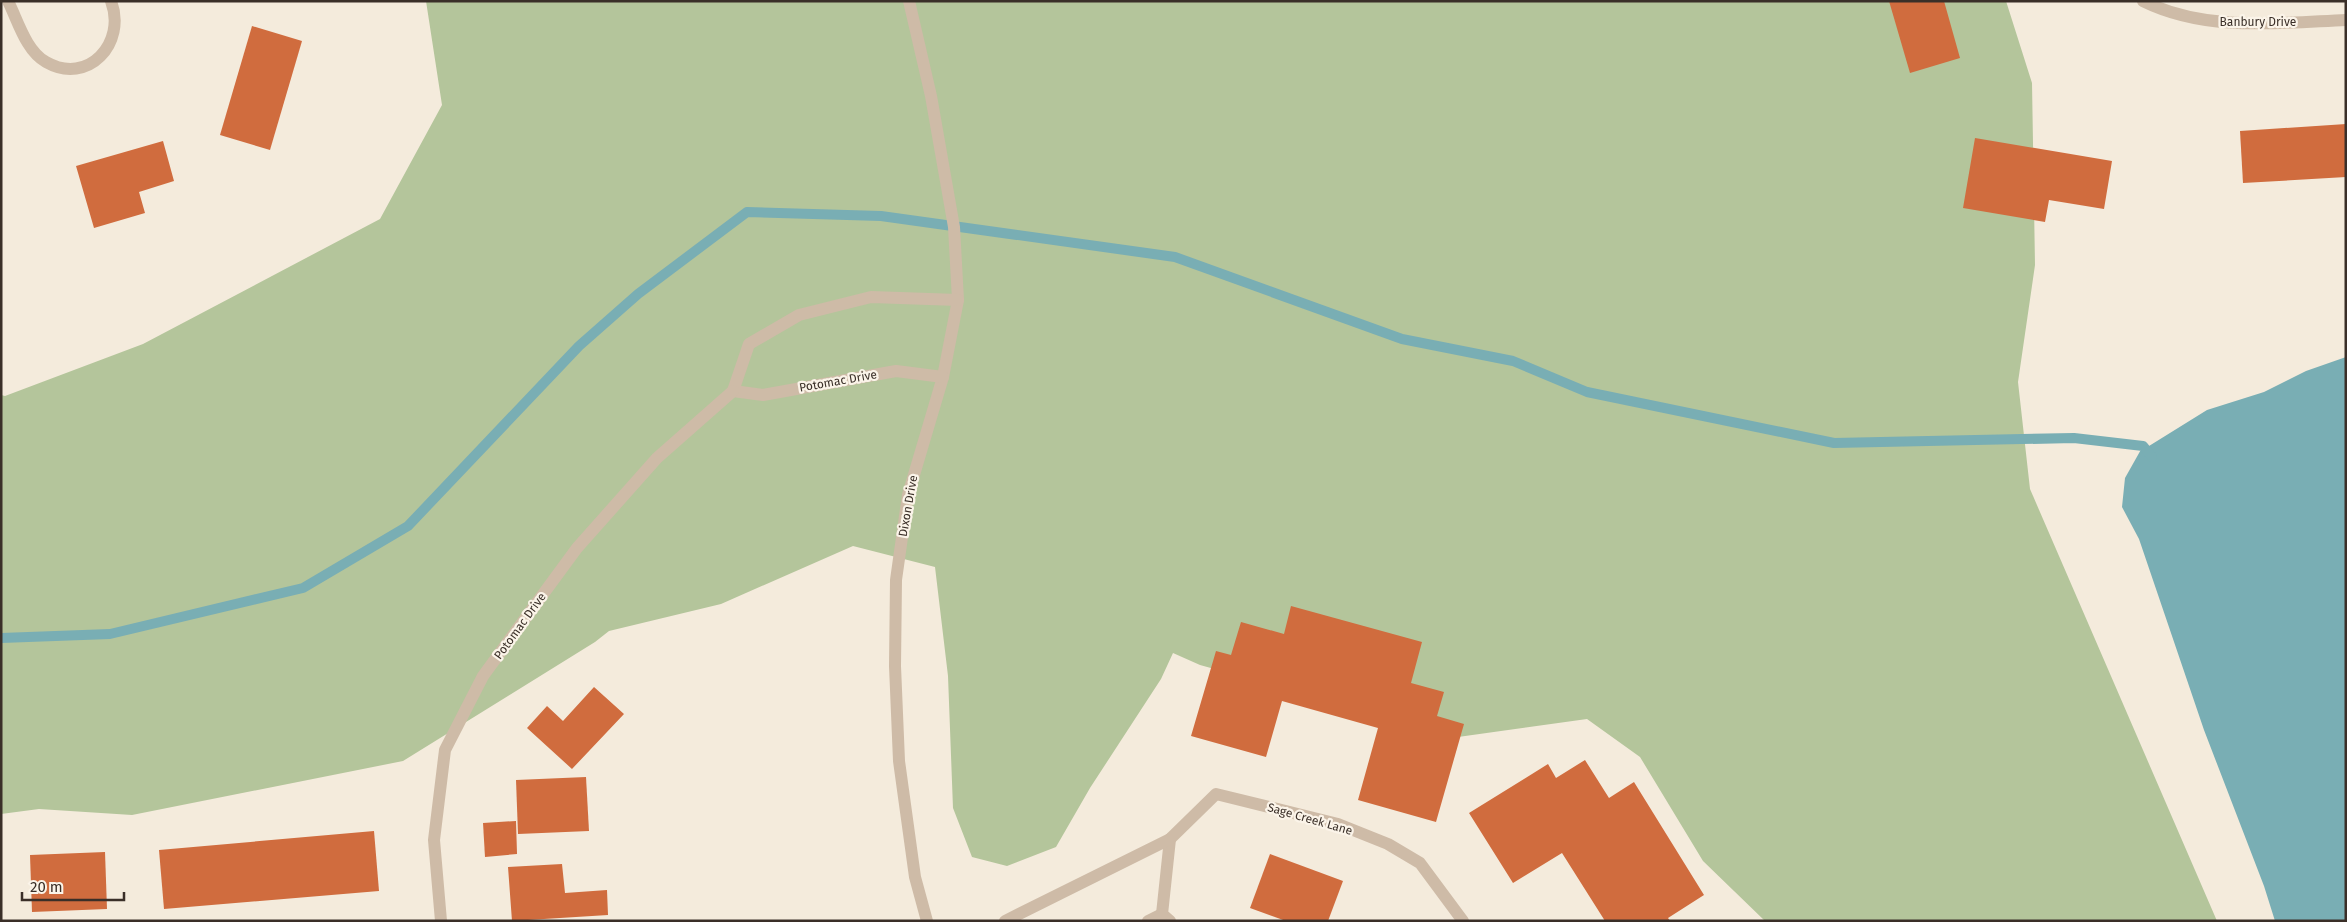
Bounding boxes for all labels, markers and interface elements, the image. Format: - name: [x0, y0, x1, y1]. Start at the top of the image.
- street label: Banbury Drive: [2220, 15, 2296, 29]
- street label: Potomac Drive: [798, 367, 878, 395]
- street label: Dixon Drive: [896, 474, 920, 538]
- street label: Potomac Drive: [491, 590, 549, 662]
- street label: Sage Creek Lane: [1266, 800, 1354, 838]
- scale bar: [22, 870, 125, 902]
- text: 20 m: [30, 878, 63, 896]

